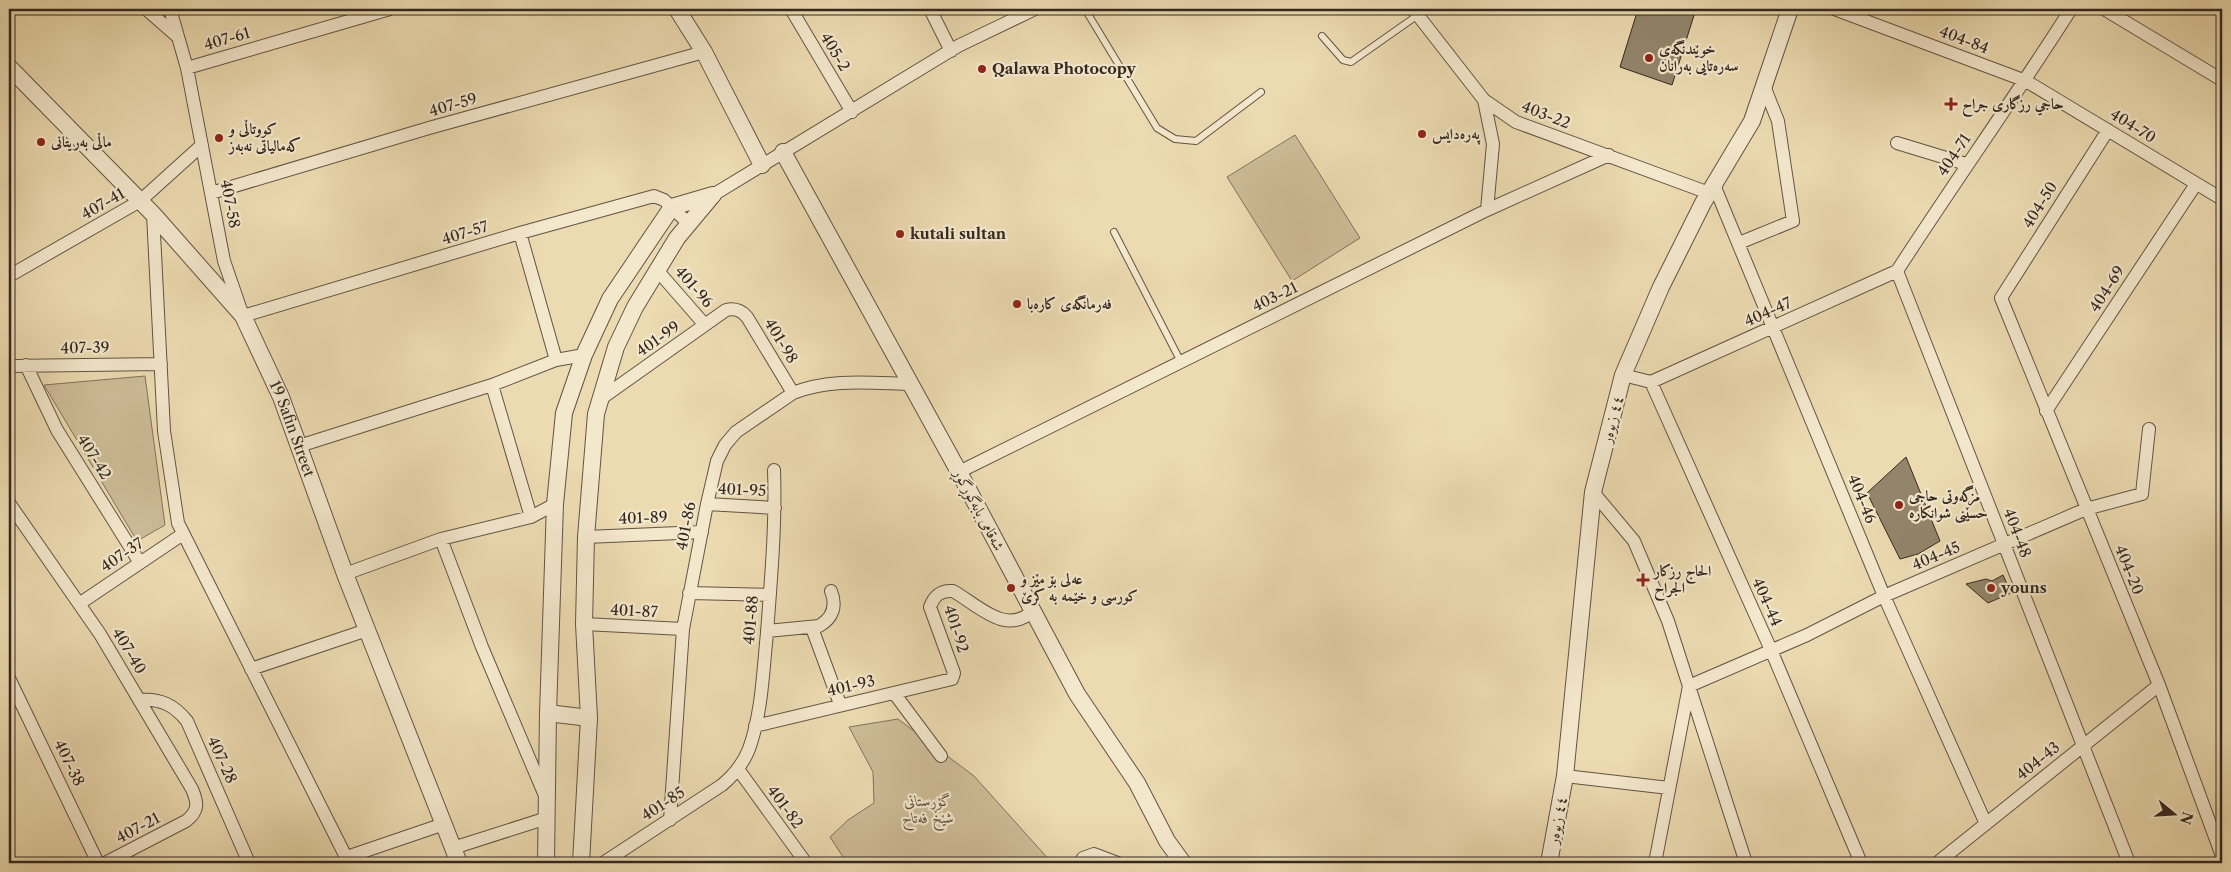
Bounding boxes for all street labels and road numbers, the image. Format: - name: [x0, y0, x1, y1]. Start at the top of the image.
- street label: 404-84: [1937, 21, 1992, 58]
- street label: 407-61: [202, 23, 253, 54]
- street label: 405-2: [817, 29, 854, 75]
- street label: 407-59: [427, 89, 479, 120]
- street label: 403-22: [1519, 97, 1573, 132]
- street label: 404-70: [2107, 104, 2160, 147]
- street label: 404-71: [1933, 129, 1975, 180]
- street label: 407-58: [216, 178, 245, 230]
- street label: 404-50: [2018, 178, 2061, 232]
- street label: 407-41: [78, 183, 128, 224]
- street label: 407-57: [439, 216, 491, 249]
- street label: 401-96: [671, 262, 718, 312]
- street label: 404-69: [2085, 262, 2129, 315]
- street label: 403-21: [1249, 277, 1301, 316]
- street label: 404-47: [1741, 292, 1795, 330]
- street label: 401-98: [761, 315, 802, 367]
- street label: 401-99: [632, 317, 683, 360]
- street label: 407-39: [60, 338, 110, 357]
- street label: 19 Safin Street: [266, 377, 319, 480]
- street label: ٤٤ زیوەر: [1596, 393, 1627, 447]
- street label: 407-42: [73, 431, 116, 483]
- street label: شەقامی بابەگوڕگوڕ: [946, 464, 1009, 555]
- street label: 404-46: [1844, 472, 1881, 526]
- street label: 401-95: [717, 479, 767, 500]
- street label: 401-86: [672, 500, 700, 552]
- street label: 404-48: [1999, 505, 2036, 560]
- street label: 401-89: [618, 507, 668, 528]
- street label: 407-37: [97, 533, 147, 576]
- street label: 404-45: [1909, 537, 1963, 574]
- street label: 404-20: [2111, 542, 2148, 597]
- street label: 404-44: [1748, 575, 1787, 629]
- street label: 401-88: [739, 595, 762, 645]
- street label: 401-87: [610, 600, 659, 621]
- street label: 401-92: [940, 603, 973, 655]
- street label: 407-40: [108, 624, 151, 677]
- street label: 401-93: [825, 671, 877, 700]
- street label: 407-28: [204, 733, 241, 786]
- street label: 407-38: [50, 736, 89, 789]
- street label: 404-43: [2012, 737, 2063, 784]
- street label: 401-82: [763, 781, 807, 832]
- street label: 401-85: [637, 782, 688, 825]
- street label: ٤٤ زیوەر: [1543, 794, 1570, 848]
- street label: 407-21: [113, 808, 164, 847]

